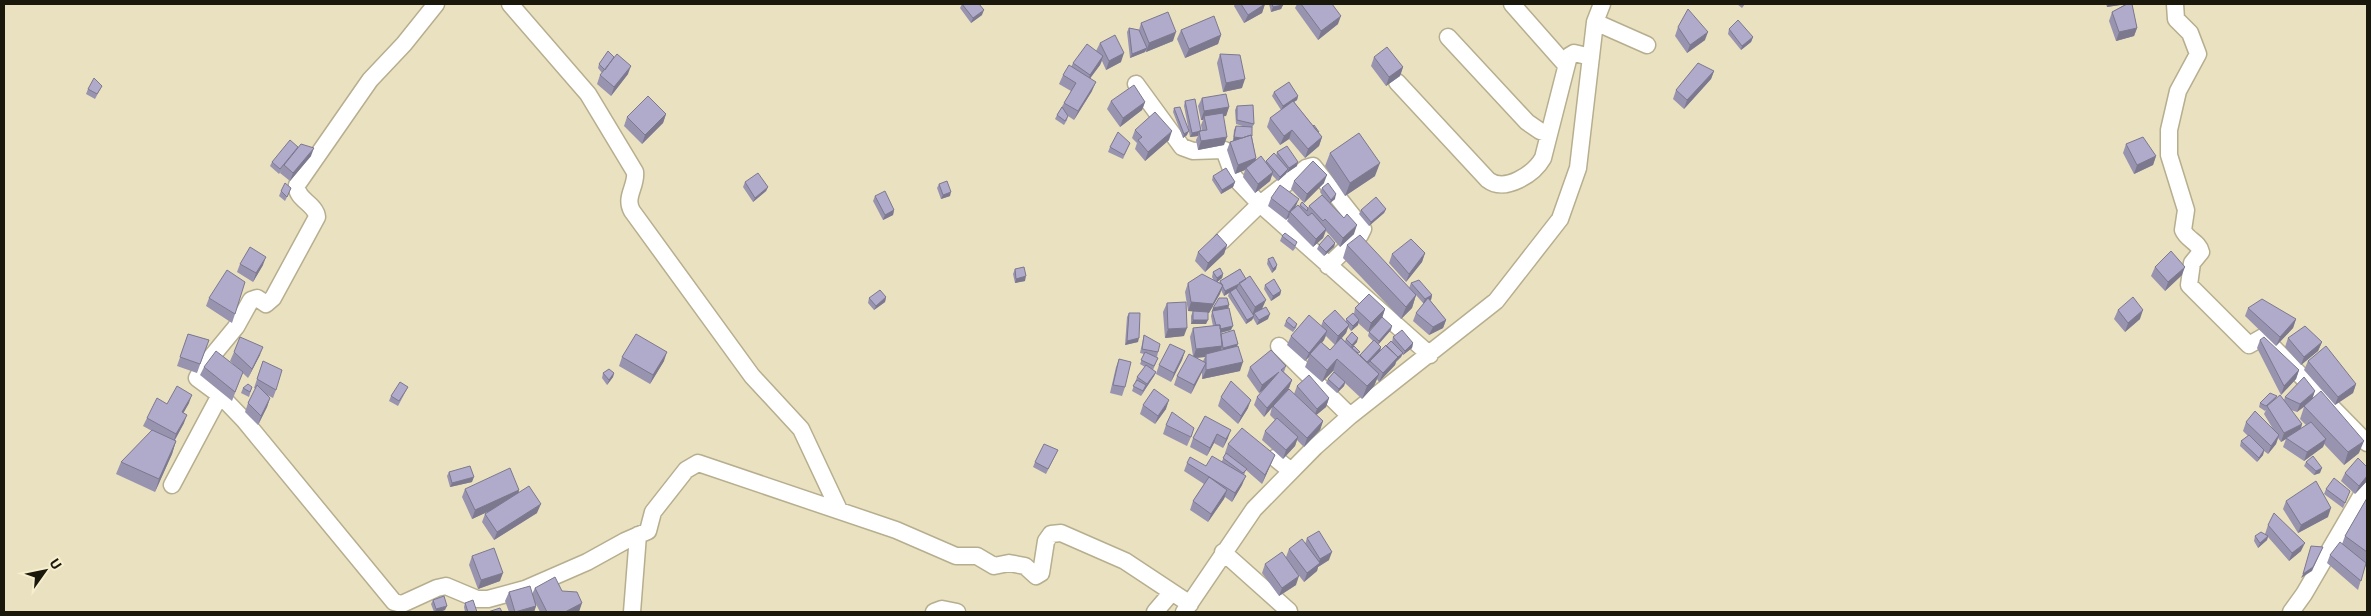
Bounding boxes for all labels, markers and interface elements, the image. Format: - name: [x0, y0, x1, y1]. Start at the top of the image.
- north arrow: [20, 546, 70, 596]
- text: U: [47, 555, 66, 572]

